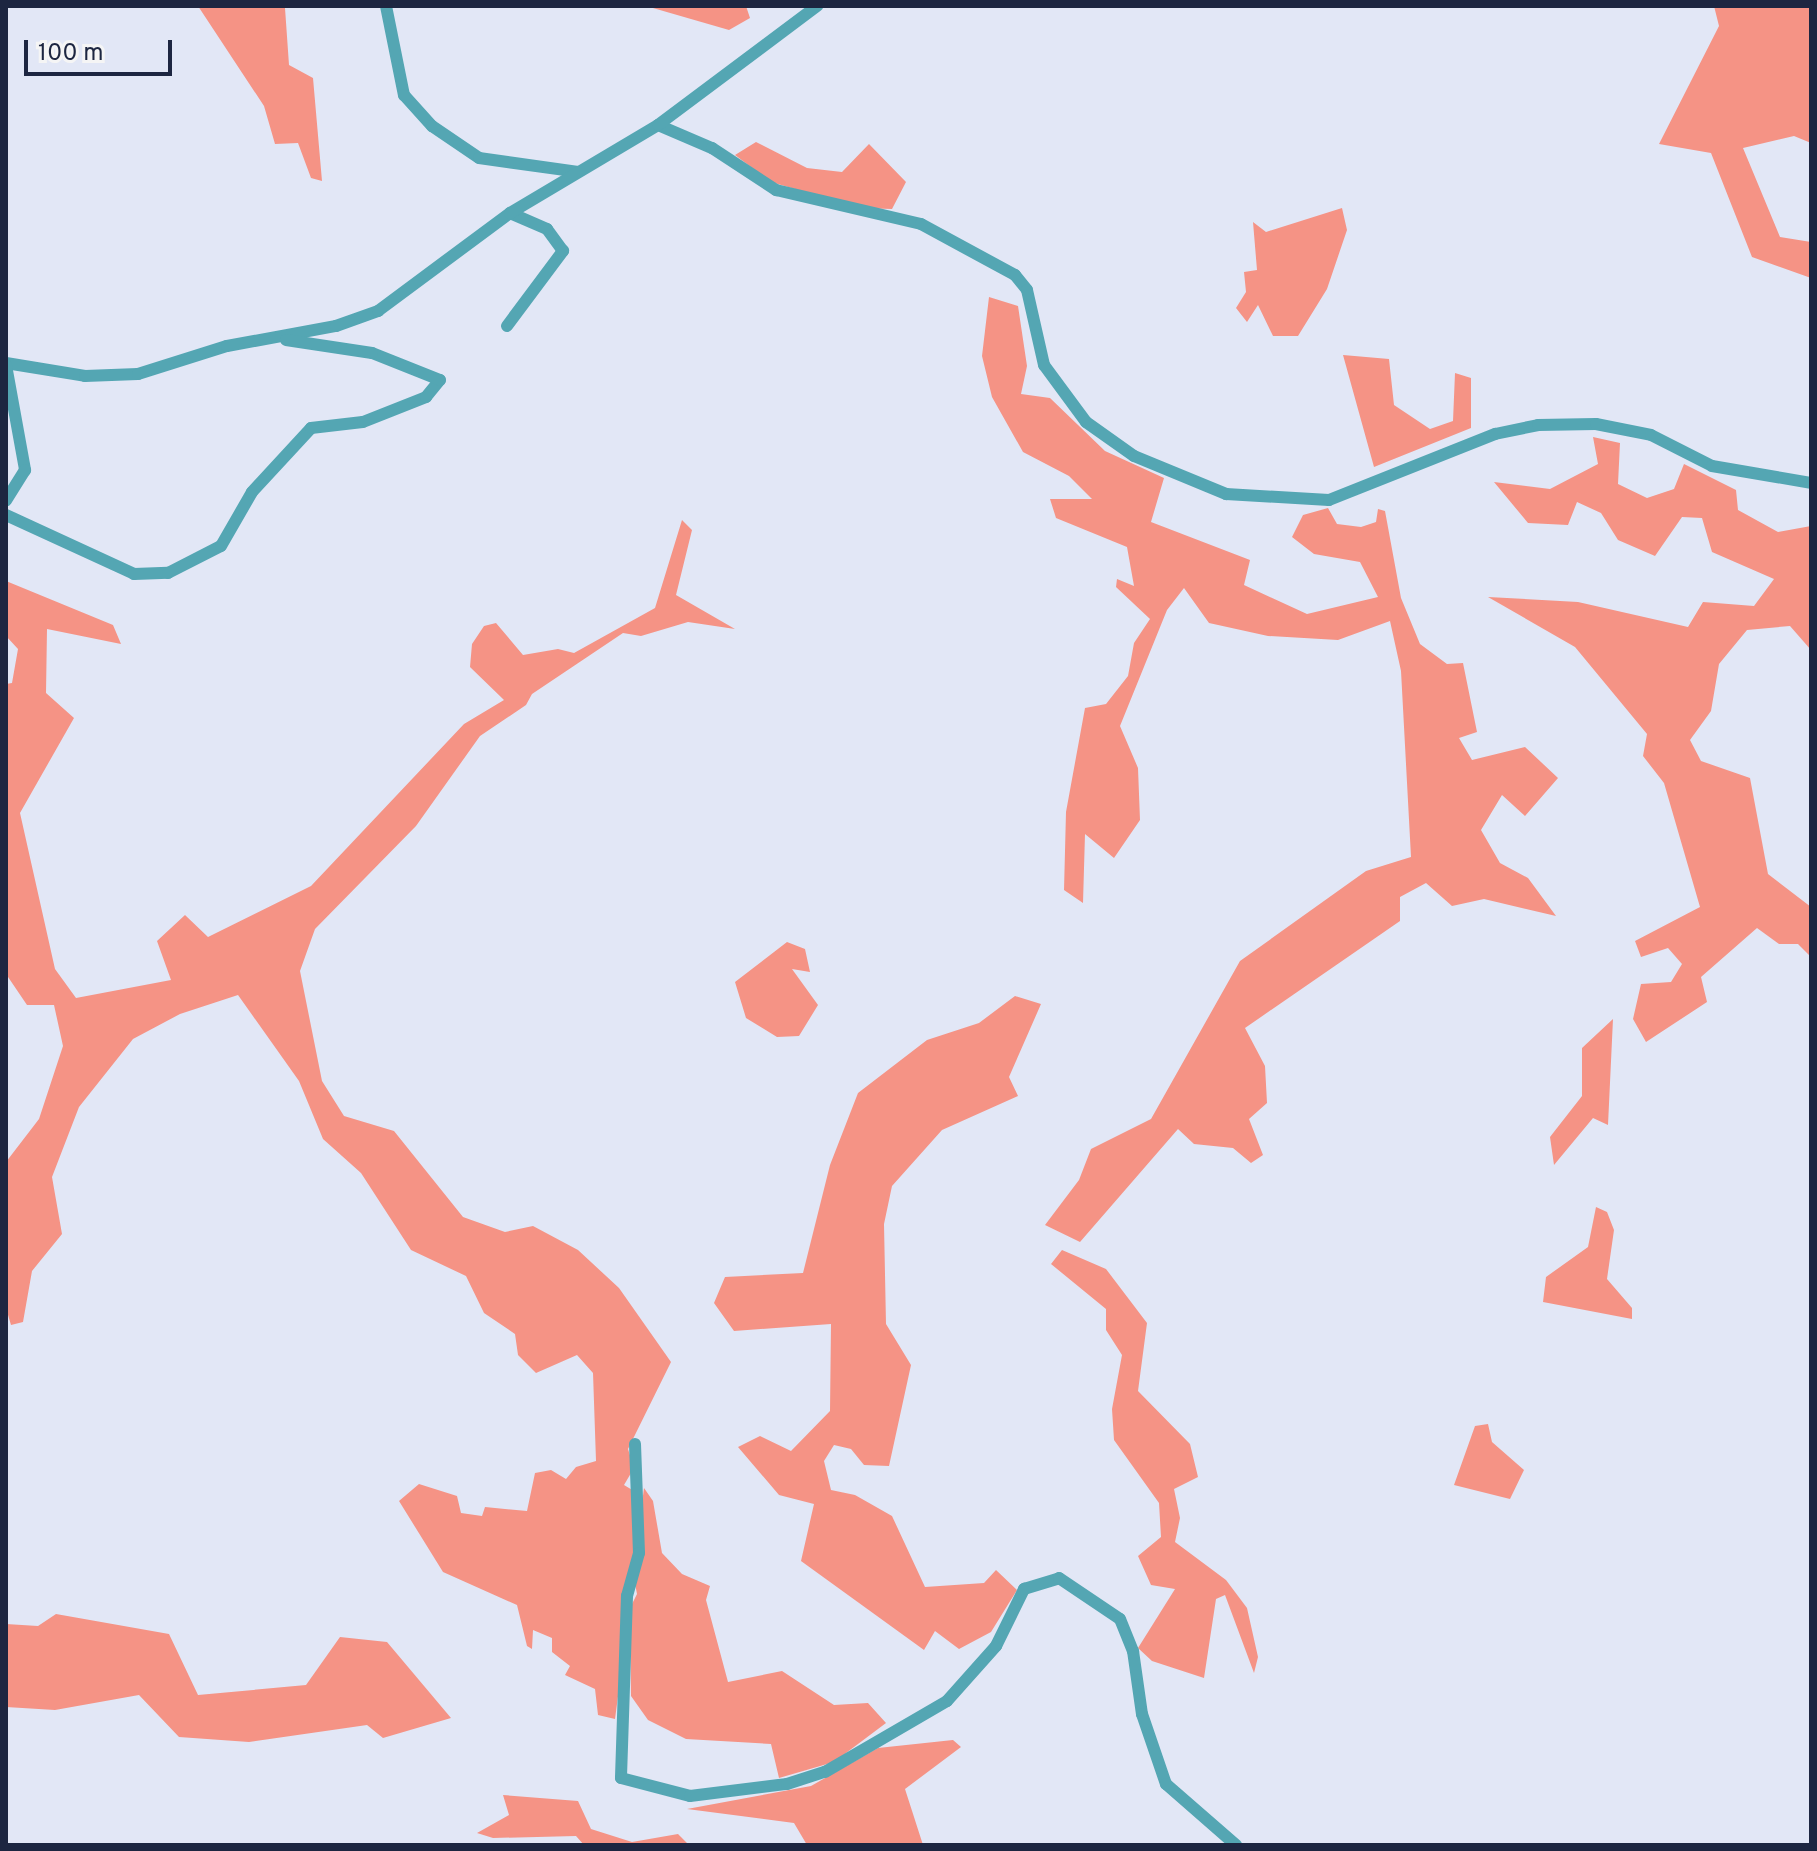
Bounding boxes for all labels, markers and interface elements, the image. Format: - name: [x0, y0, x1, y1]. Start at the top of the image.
- scale bar: [28, 24, 176, 74]
- text: 100 m: [38, 39, 104, 69]

